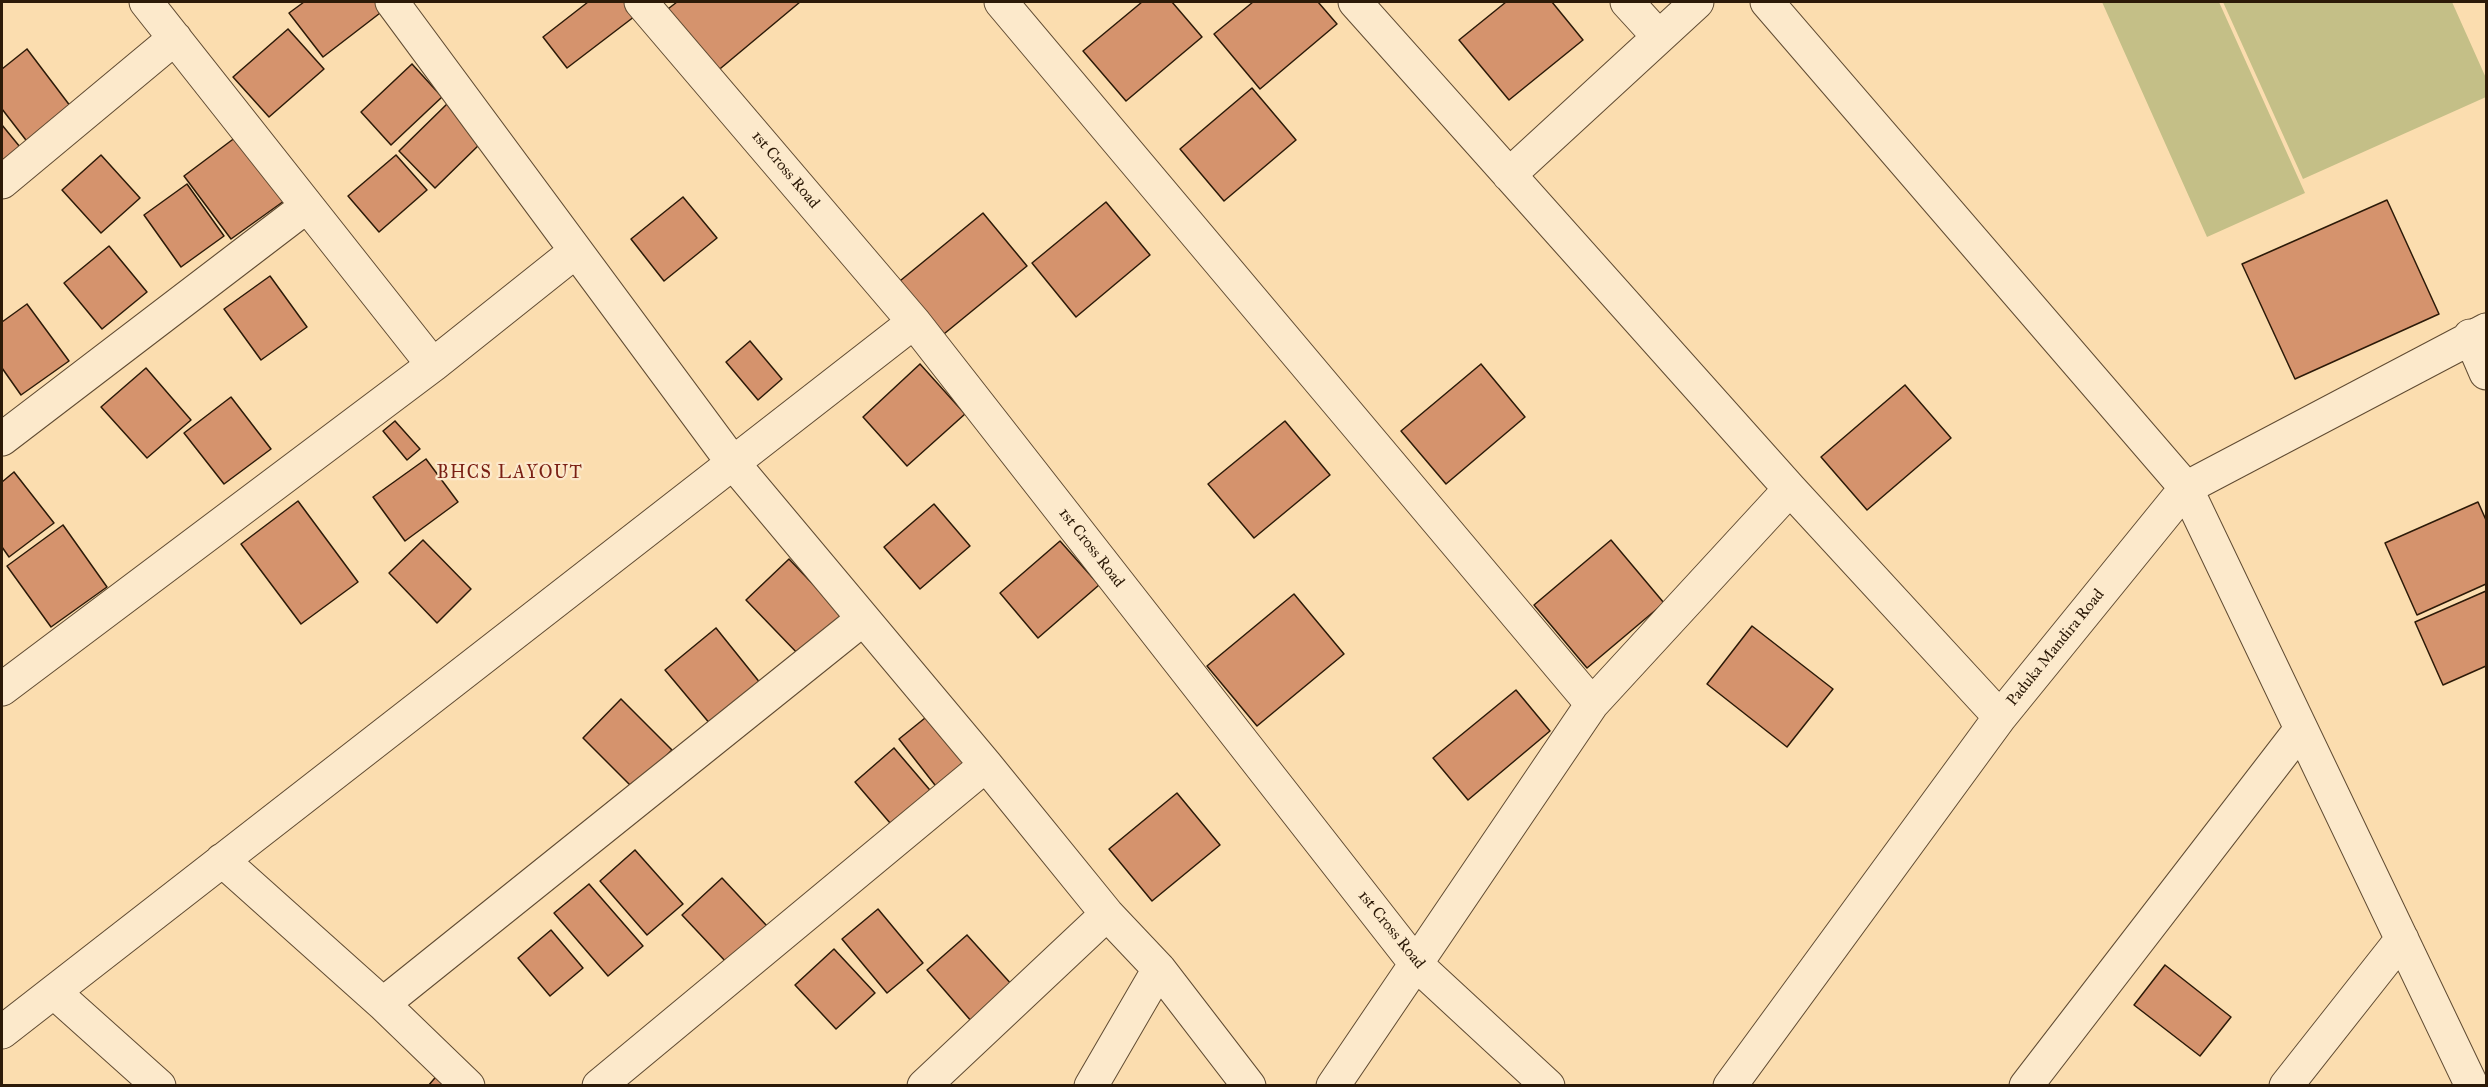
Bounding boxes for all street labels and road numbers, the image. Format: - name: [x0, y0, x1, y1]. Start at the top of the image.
- street label: 1st Cross Road: [747, 127, 823, 213]
- street label: 1st Cross Road: [1054, 504, 1128, 592]
- street label: Paduka Mandira Road: [2003, 586, 2109, 710]
- street label: 1st Cross Road: [1353, 887, 1429, 973]

